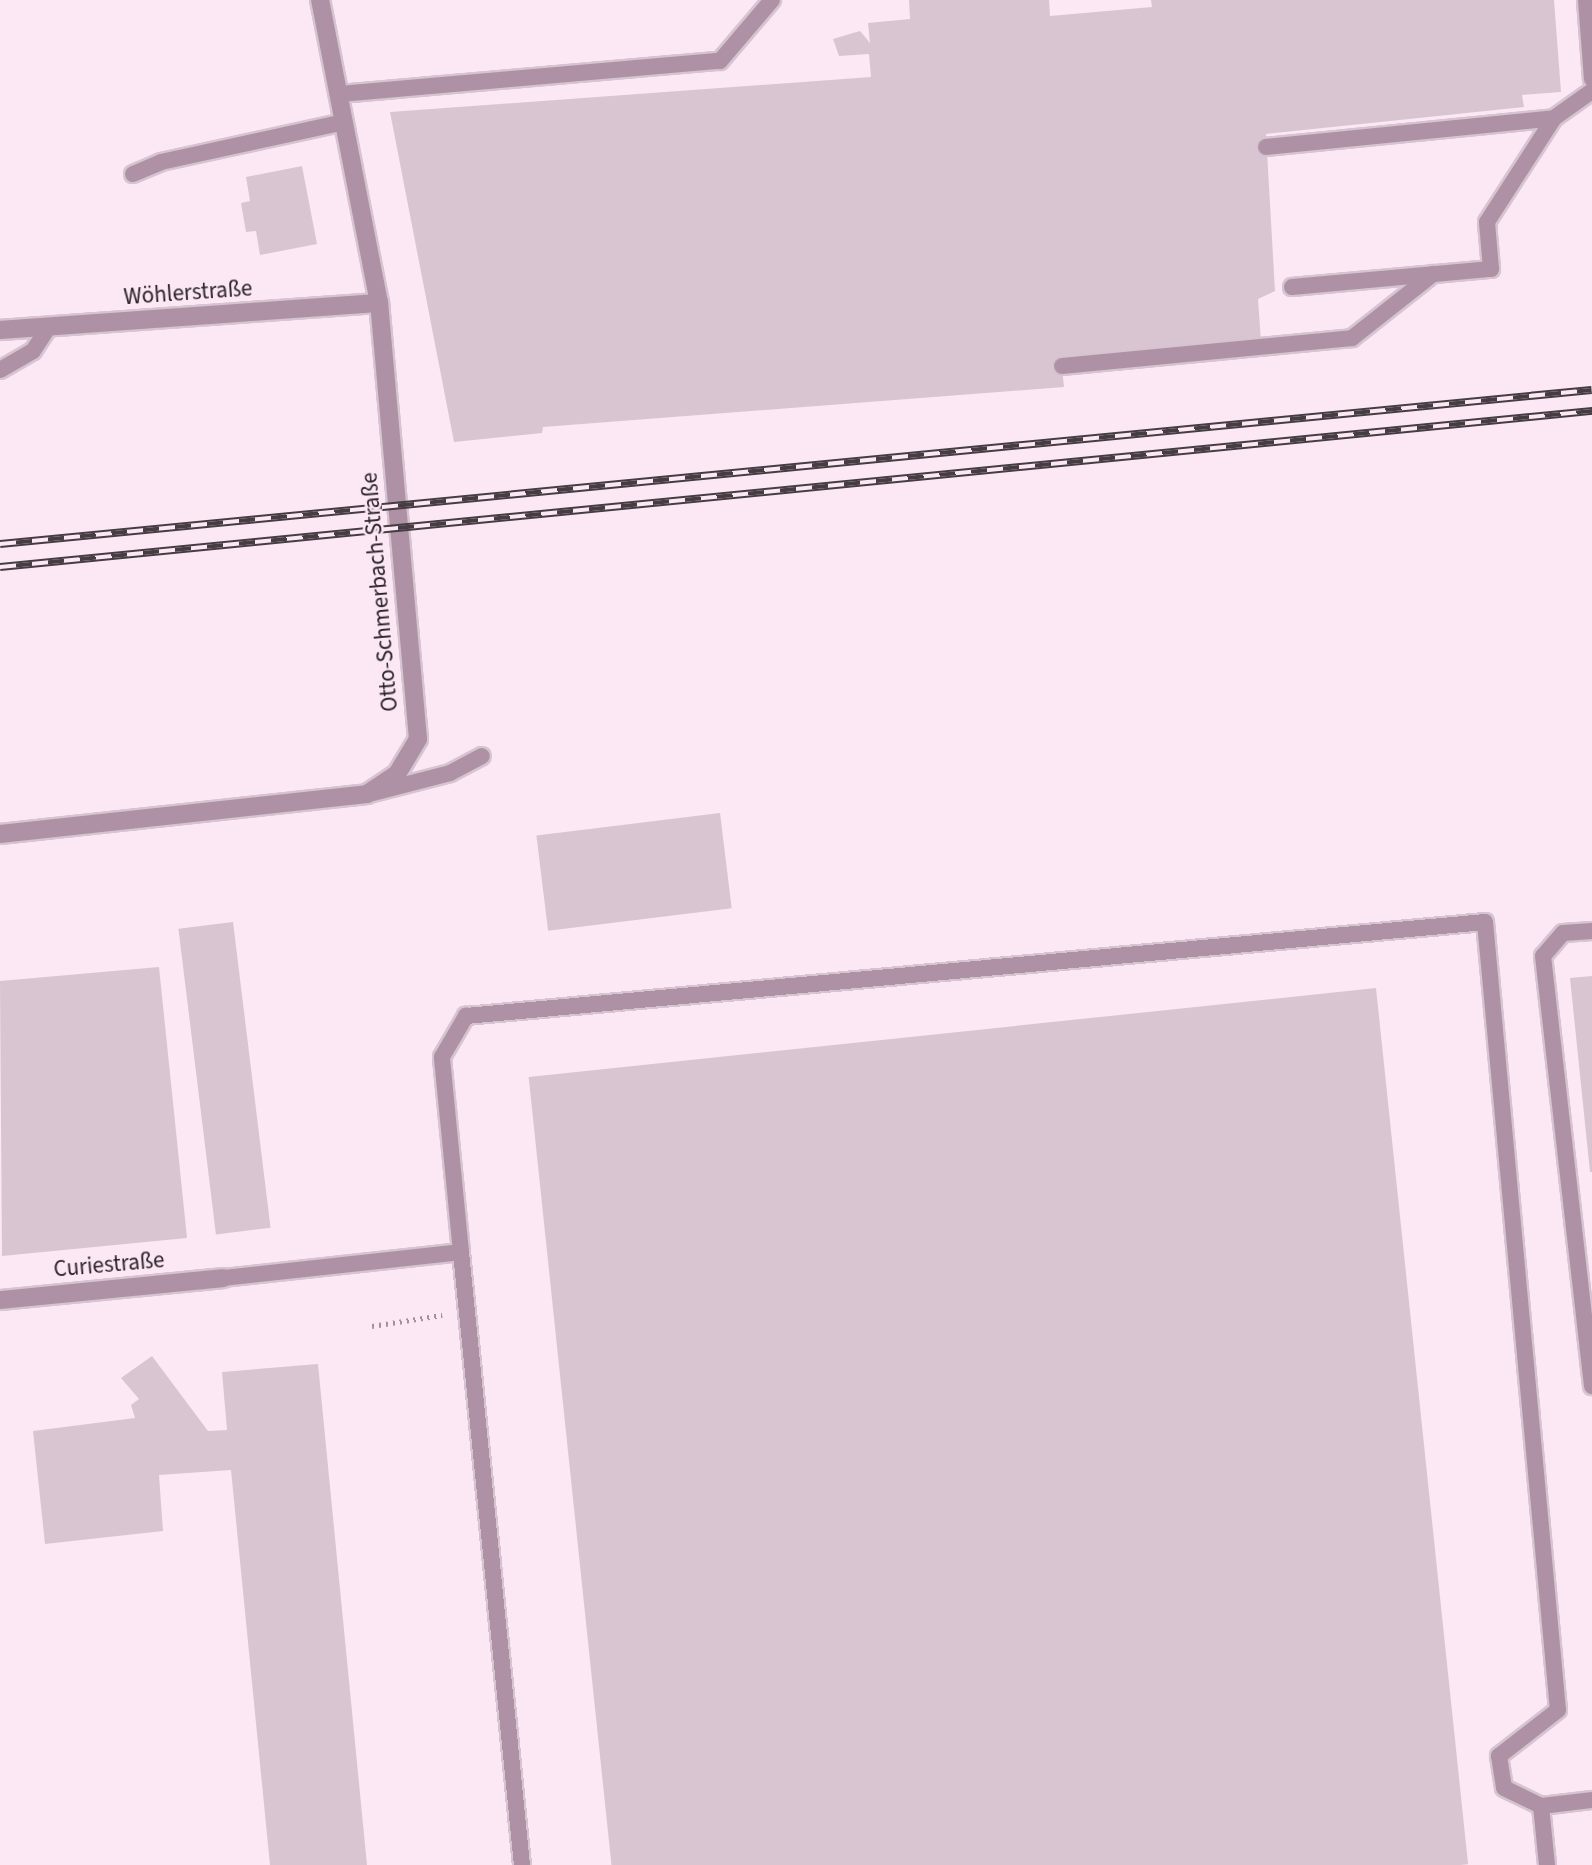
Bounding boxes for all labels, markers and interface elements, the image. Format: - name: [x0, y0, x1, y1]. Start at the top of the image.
- street label: Wöhlerstraße: [123, 275, 253, 311]
- street label: Otto-Schmerbach-Straße: [356, 471, 404, 713]
- street label: Curiestraße: [52, 1246, 166, 1284]

